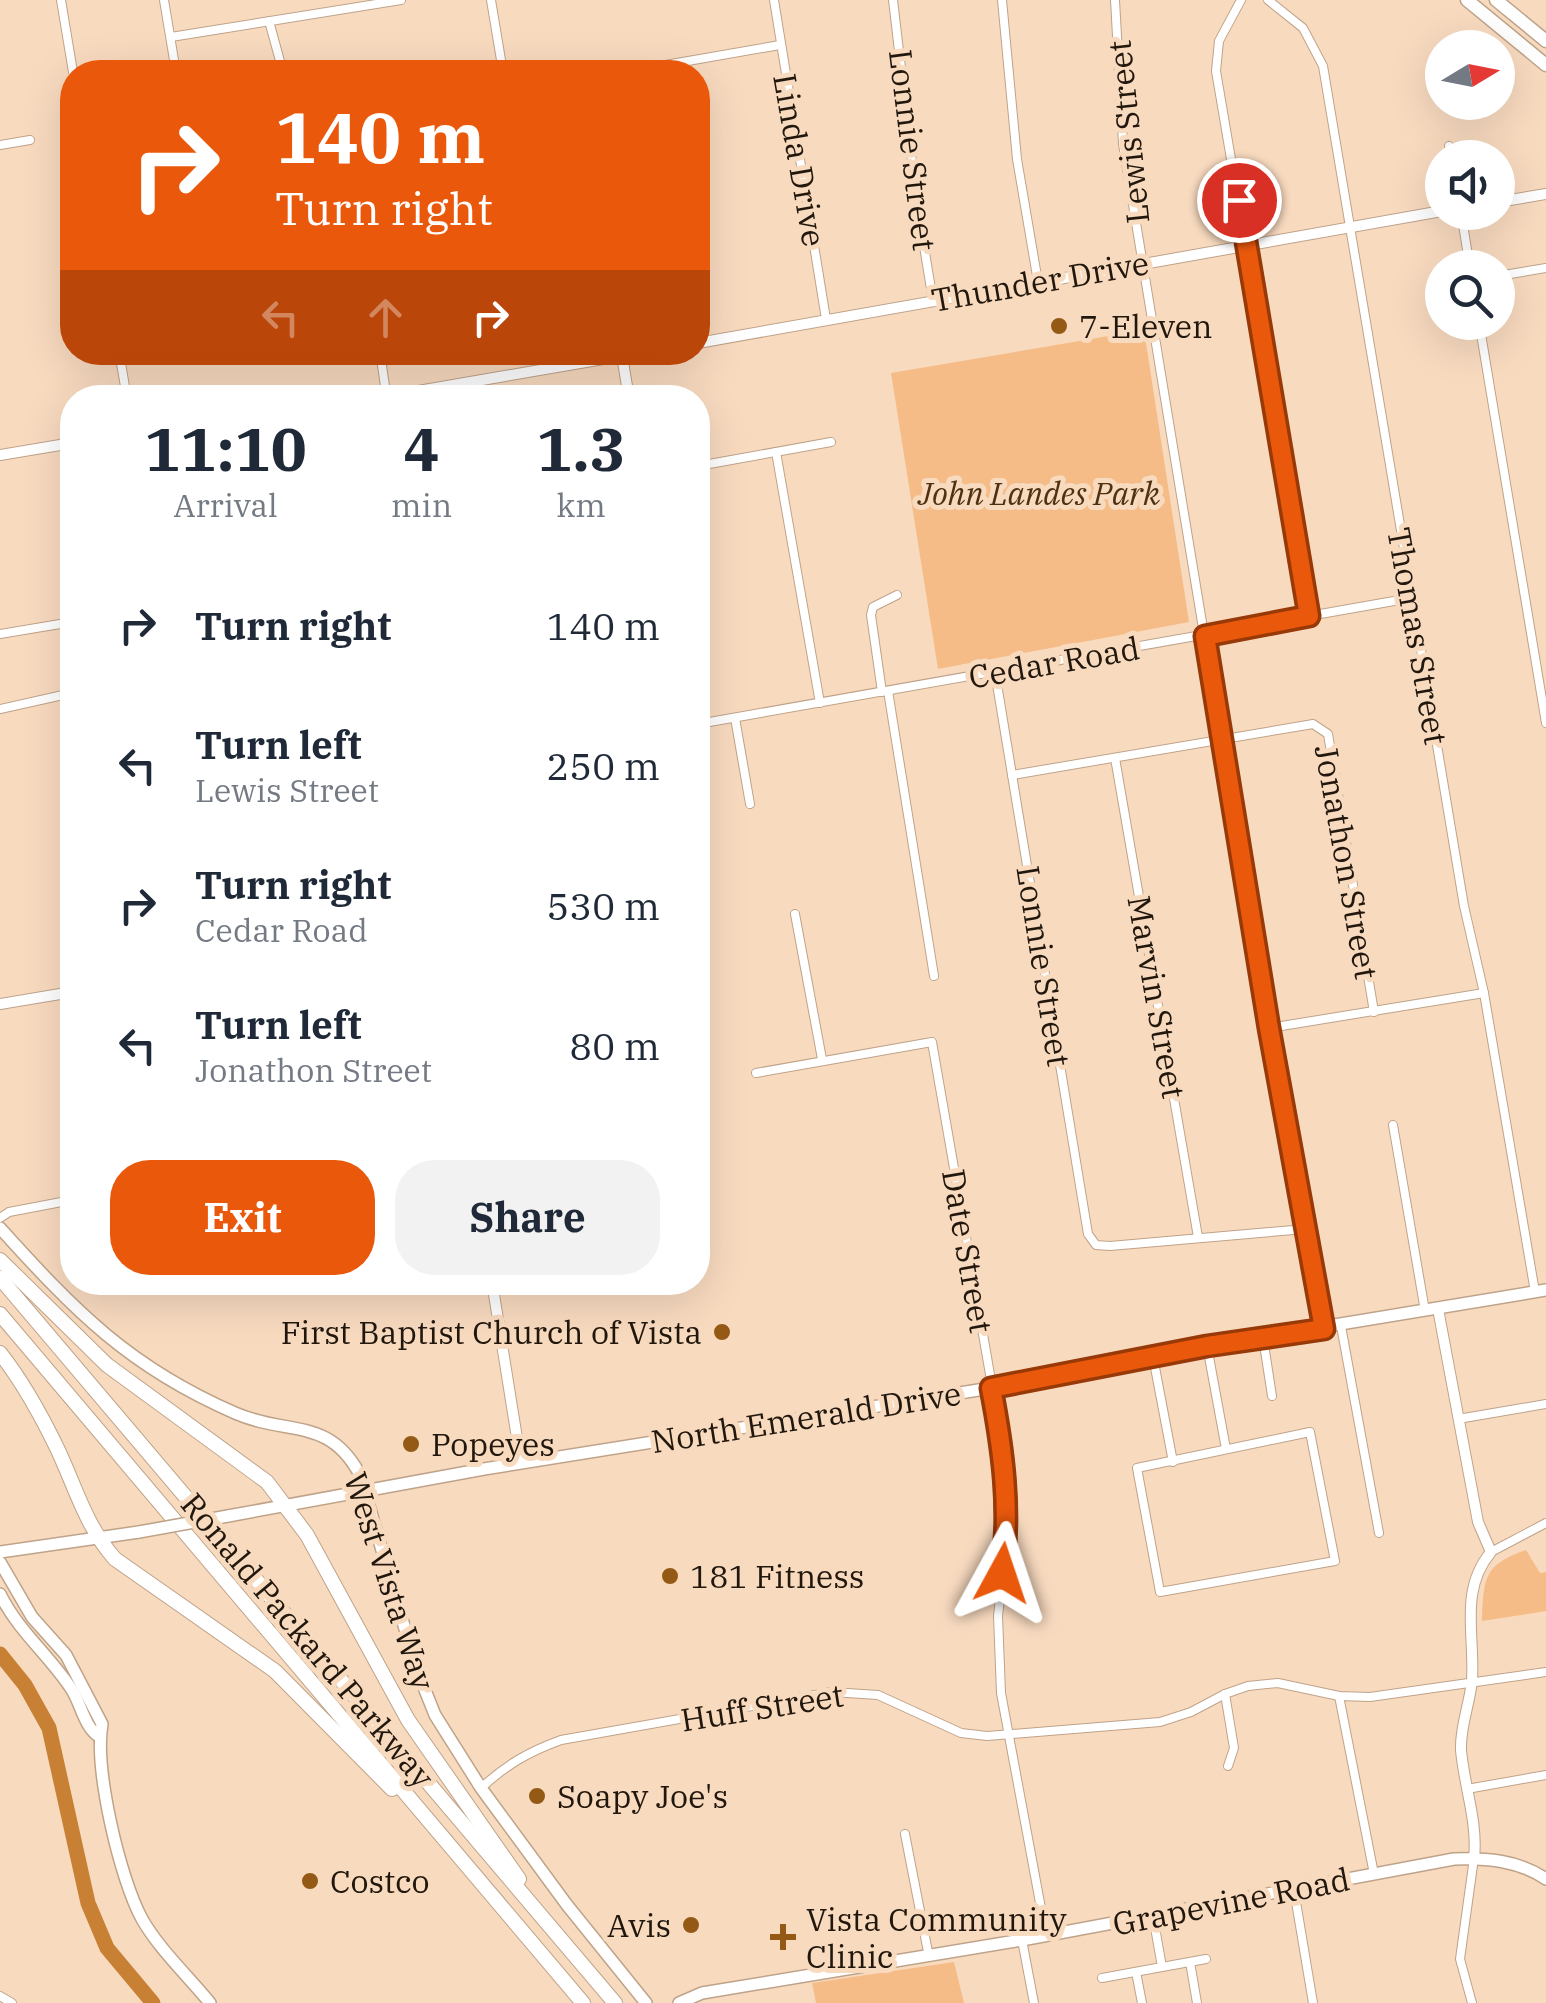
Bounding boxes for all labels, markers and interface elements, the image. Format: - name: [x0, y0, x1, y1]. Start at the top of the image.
- north arrow: [1425, 30, 1515, 120]
- map controls: [1425, 30, 1515, 340]
- street label: Lewis Street: [1097, 38, 1159, 226]
- street label: Lonnie Street: [880, 47, 946, 253]
- street label: Linda Drive: [764, 70, 836, 250]
- text: 140 m: [275, 91, 485, 182]
- icon: right: [110, 100, 240, 230]
- button: sound: [1425, 140, 1515, 230]
- pin: [1197, 158, 1282, 243]
- icon: arrive: [1212, 173, 1267, 228]
- text: Turn right: [275, 179, 493, 237]
- street label: Thunder Drive: [928, 241, 1152, 321]
- button: search: [1425, 250, 1515, 340]
- icon: left: [253, 290, 308, 345]
- icon: ahead: [358, 290, 413, 345]
- icon: right: [463, 290, 518, 345]
- place label: 7-Eleven: [1079, 305, 1212, 347]
- marker: 7-Eleven: [1048, 315, 1070, 337]
- text: 11:10: [144, 409, 307, 488]
- text: 4: [404, 409, 440, 488]
- text: 1.3: [537, 409, 626, 488]
- park label: John Landes Park: [917, 472, 1160, 514]
- text: Arrival: [173, 484, 278, 526]
- text: min: [391, 484, 452, 526]
- text: km: [556, 484, 606, 526]
- street label: Thomas Street: [1378, 524, 1458, 748]
- icon: right: [110, 598, 165, 653]
- text: Turn right: [195, 601, 391, 650]
- text: 140 m: [547, 601, 660, 650]
- street label: Cedar Road: [965, 626, 1143, 698]
- text: Turn left: [195, 720, 362, 769]
- icon: left: [110, 738, 165, 793]
- text: 250 m: [547, 741, 660, 790]
- street label: Jonathon Street: [1306, 742, 1388, 982]
- text: Lewis Street: [195, 769, 379, 811]
- text: Turn right: [195, 860, 391, 909]
- street label: Lonnie Street: [1007, 863, 1081, 1069]
- icon: right: [110, 878, 165, 933]
- text: 530 m: [547, 881, 660, 930]
- street label: Marvin Street: [1118, 892, 1196, 1102]
- text: Cedar Road: [195, 909, 368, 951]
- text: Turn left: [195, 1000, 362, 1049]
- icon: left: [110, 1018, 165, 1073]
- text: 80 m: [569, 1021, 660, 1070]
- text: Jonathon Street: [195, 1049, 432, 1091]
- button: Exit: [110, 1160, 375, 1275]
- button: Share: [395, 1160, 660, 1275]
- street label: Date Street: [933, 1166, 1003, 1336]
- place label: First Baptist Church of Vista: [281, 1311, 702, 1353]
- marker: First Baptist Church of Vista: [711, 1321, 733, 1343]
- street label: North Emerald Drive: [648, 1372, 964, 1462]
- place label: Popeyes: [431, 1423, 555, 1465]
- marker: Popeyes: [400, 1433, 422, 1455]
- street label: West Vista Way: [335, 1467, 445, 1696]
- street label: Ronald Packard Parkway: [172, 1484, 445, 1797]
- position arrow: [950, 1521, 1054, 1625]
- place label: 181 Fitness: [690, 1555, 864, 1597]
- marker: 181 Fitness: [659, 1565, 681, 1587]
- street label: Huff Street: [678, 1673, 846, 1741]
- place label: Soapy Joe's: [557, 1775, 728, 1817]
- marker: Soapy Joe's: [526, 1785, 548, 1807]
- street label: Grapevine Road: [1109, 1857, 1353, 1945]
- place label: Costco: [330, 1860, 429, 1902]
- marker: Costco: [299, 1870, 321, 1892]
- place label: Vista Community Clinic: [806, 1898, 1067, 1977]
- place label: Avis: [607, 1904, 671, 1946]
- marker: Avis: [680, 1914, 702, 1936]
- marker: Vista Community Clinic: [770, 1924, 796, 1950]

